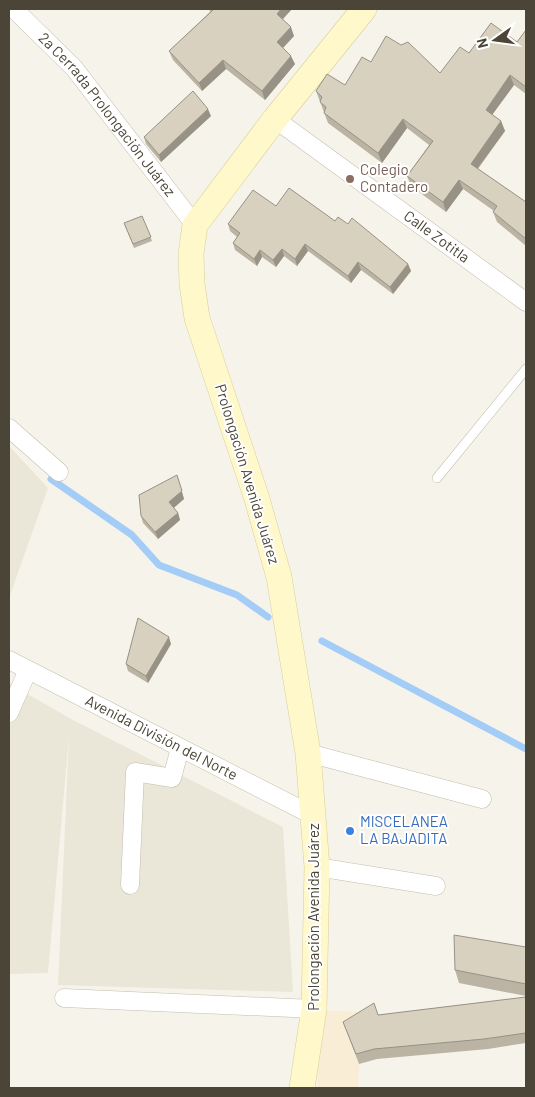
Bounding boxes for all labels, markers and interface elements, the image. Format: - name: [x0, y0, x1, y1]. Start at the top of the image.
- north arrow: [470, 15, 520, 65]
- street label: 2a Cerrada Prolongación Juárez: [35, 28, 180, 200]
- text: N: [473, 37, 491, 50]
- place label: Colegio Contadero: [360, 160, 428, 195]
- marker: Colegio Contadero: [344, 173, 356, 185]
- street label: Calle Zotitla: [401, 206, 474, 266]
- street label: Prolongación Avenida Juárez: [212, 382, 284, 566]
- street label: Avenida División del Norte: [83, 691, 241, 783]
- place label: MISCELANEA LA BAJADITA: [360, 812, 448, 847]
- street label: Prolongación Avenida Juárez: [304, 823, 322, 1011]
- marker: MISCELANEA LA BAJADITA: [344, 825, 356, 837]

